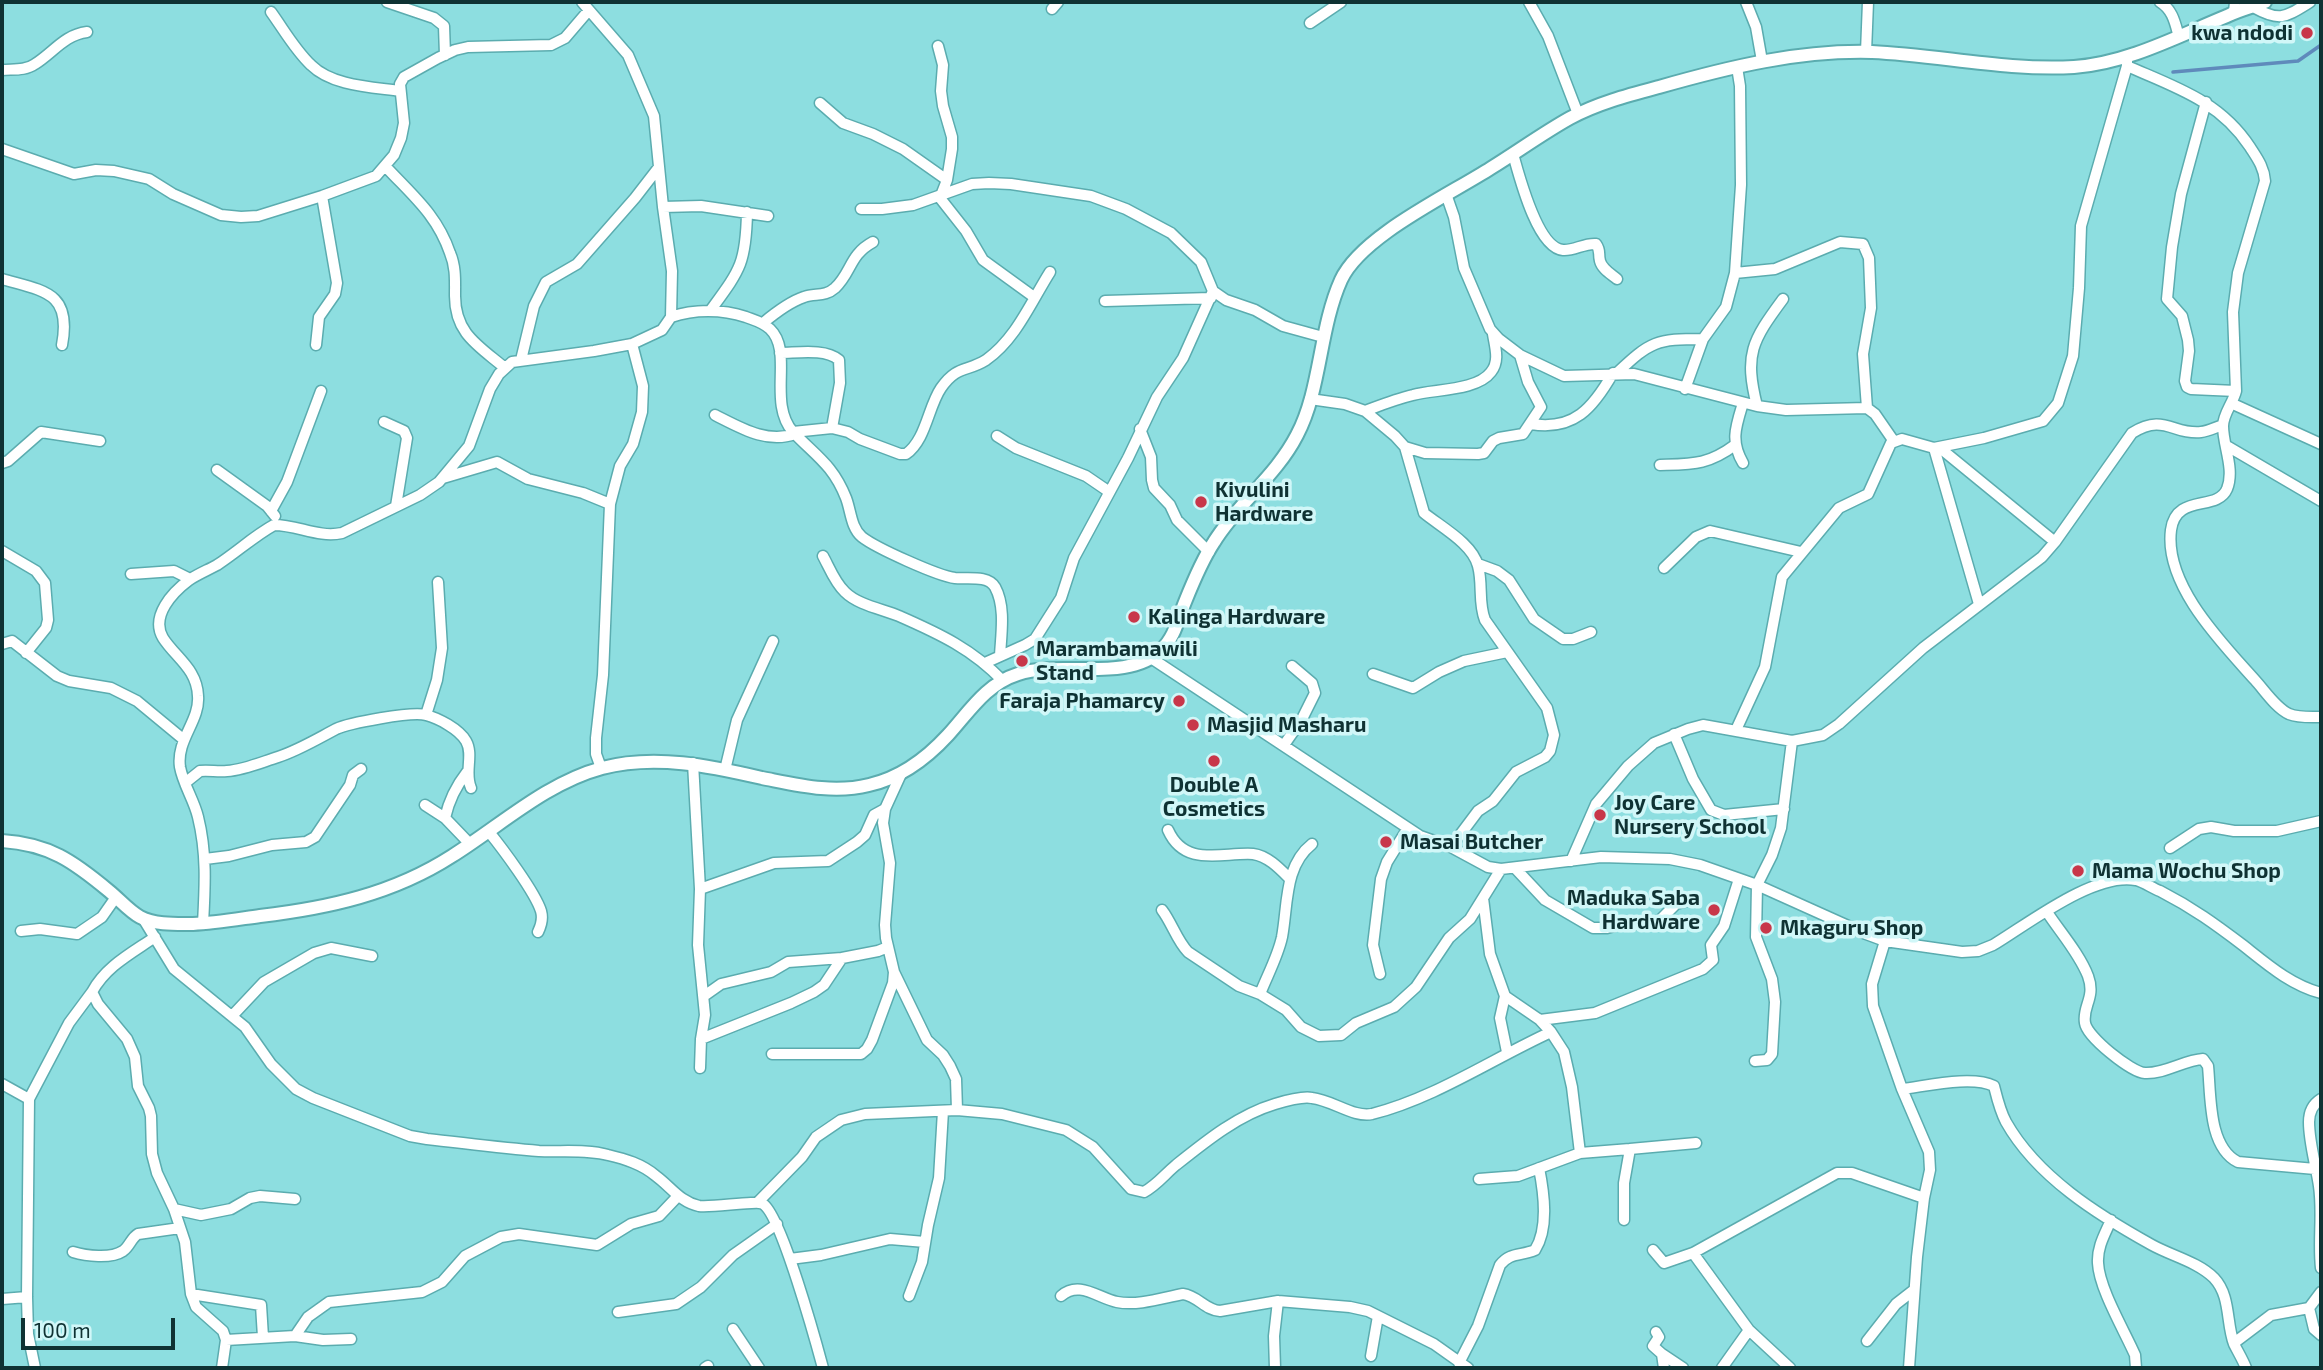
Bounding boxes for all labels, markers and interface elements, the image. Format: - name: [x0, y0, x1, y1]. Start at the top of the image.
- place label: kwa ndodi: [2191, 20, 2293, 46]
- marker: kwa ndodi: [2299, 25, 2315, 41]
- place label: Kivulini Hardware: [1215, 477, 1313, 527]
- marker: Kivulini Hardware: [1193, 494, 1209, 510]
- place label: Kalinga Hardware: [1148, 604, 1325, 630]
- marker: Kalinga Hardware: [1126, 609, 1142, 625]
- place label: Marambamawili Stand: [1036, 636, 1198, 686]
- marker: Marambamawili Stand: [1014, 653, 1030, 669]
- place label: Faraja Phamarcy: [999, 688, 1165, 714]
- marker: Faraja Phamarcy: [1171, 693, 1187, 709]
- place label: Masjid Masharu: [1207, 712, 1366, 738]
- marker: Masjid Masharu: [1185, 717, 1201, 733]
- marker: Double A Cosmetics: [1206, 753, 1222, 769]
- place label: Double A Cosmetics: [1163, 772, 1265, 822]
- place label: Joy Care Nursery School: [1614, 790, 1766, 840]
- marker: Joy Care Nursery School: [1592, 807, 1608, 823]
- place label: Masai Butcher: [1400, 829, 1543, 855]
- marker: Masai Butcher: [1378, 834, 1394, 850]
- place label: Mama Wochu Shop: [2092, 858, 2281, 884]
- marker: Mama Wochu Shop: [2070, 863, 2086, 879]
- place label: Maduka Saba Hardware: [1567, 885, 1700, 935]
- marker: Maduka Saba Hardware: [1706, 902, 1722, 918]
- place label: Mkaguru Shop: [1780, 915, 1923, 941]
- marker: Mkaguru Shop: [1758, 920, 1774, 936]
- scale bar: [24, 1304, 178, 1348]
- text: 100 m: [34, 1317, 91, 1342]

